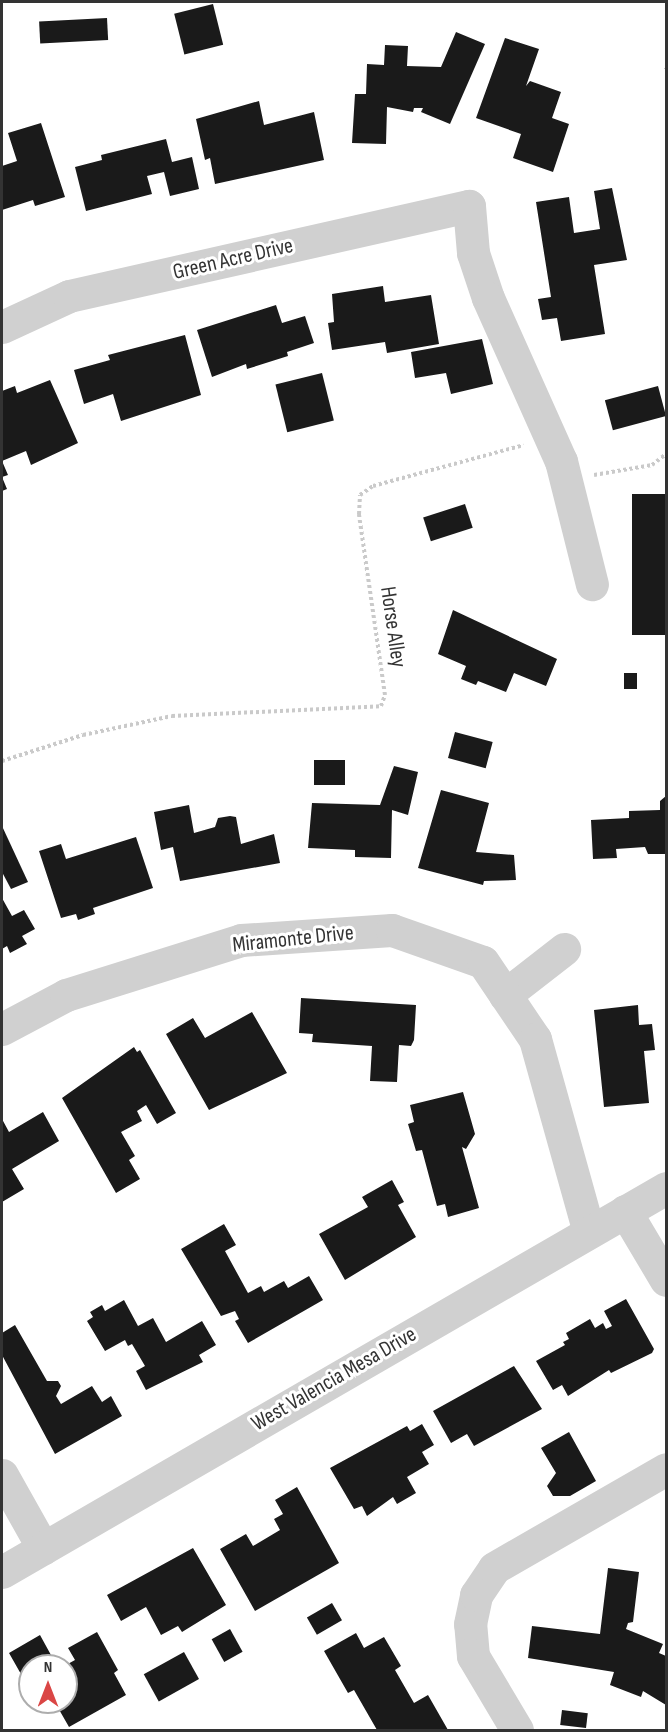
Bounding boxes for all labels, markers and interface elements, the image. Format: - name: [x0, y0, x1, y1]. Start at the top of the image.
- street label: Green Acre Drive: [170, 232, 296, 286]
- street label: Horse Alley: [374, 585, 412, 669]
- street label: Miramonte Drive: [231, 920, 355, 958]
- street label: West Valencia Mesa Drive: [247, 1321, 421, 1437]
- north arrow: [18, 1654, 78, 1714]
- text: N: [44, 1658, 52, 1677]

